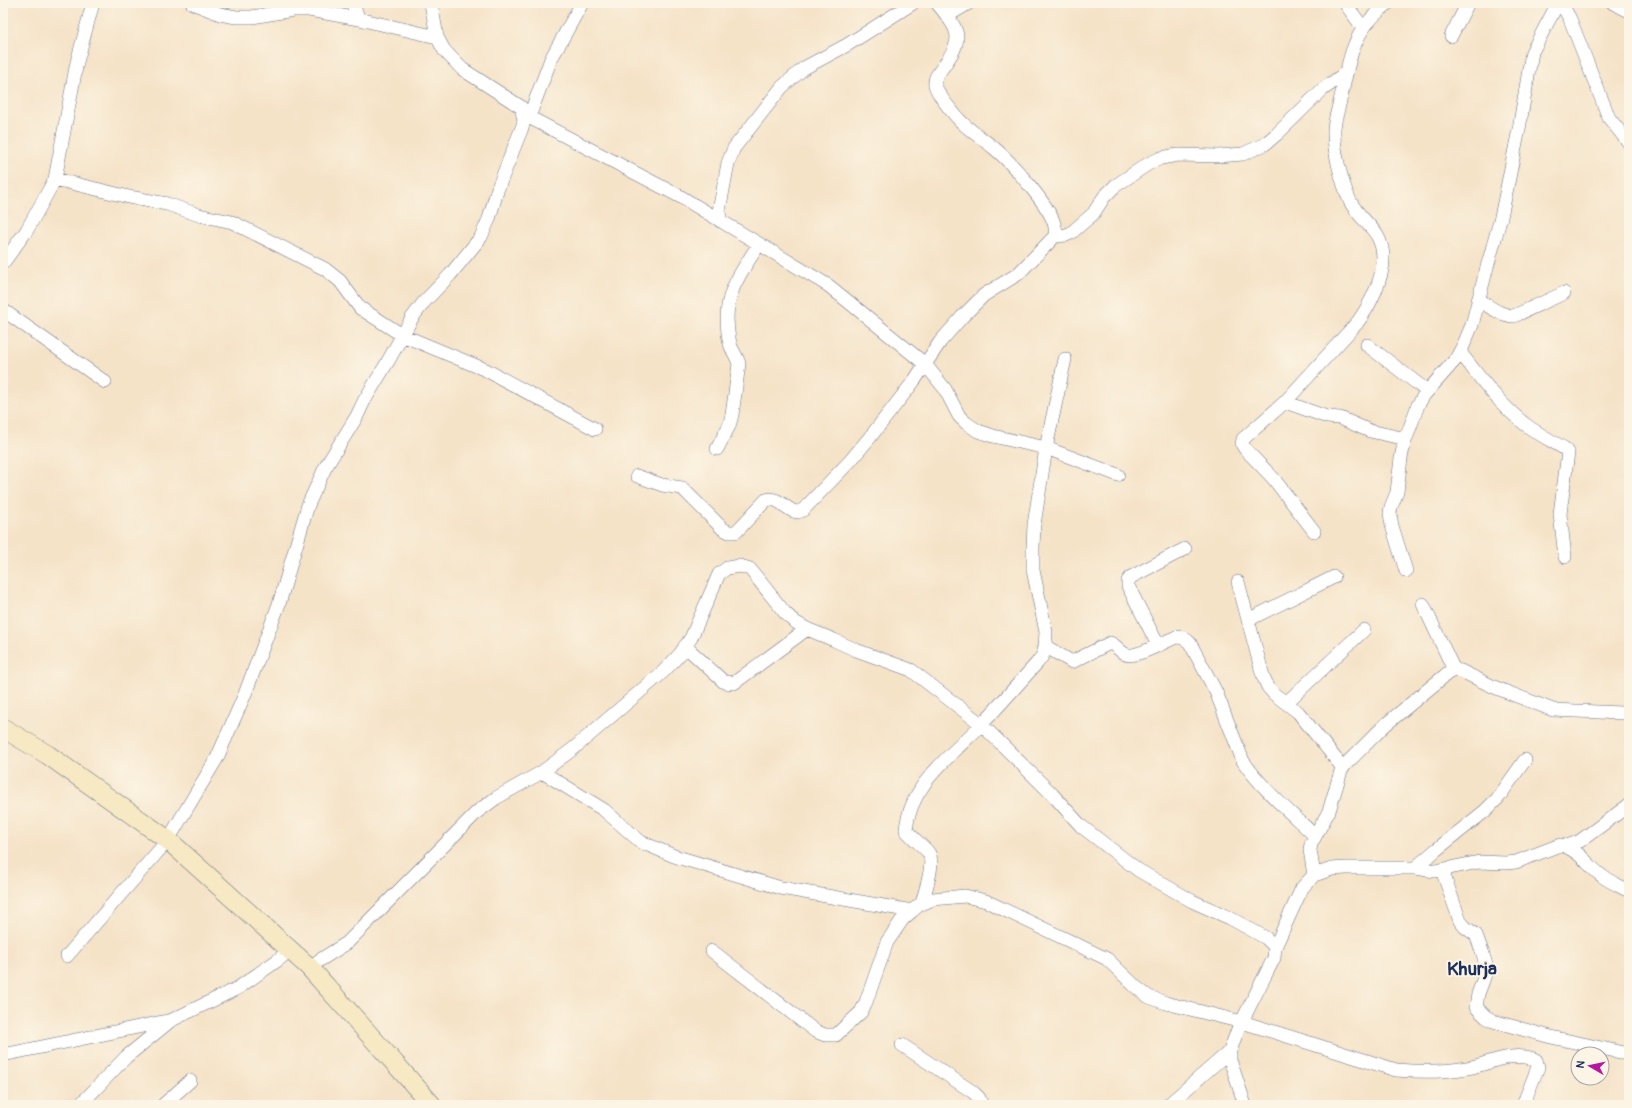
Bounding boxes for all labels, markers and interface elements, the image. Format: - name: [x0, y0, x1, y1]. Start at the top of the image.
- district label: Khurja: [1447, 957, 1497, 981]
- north arrow: [1570, 1046, 1610, 1086]
- text: N: [1574, 1059, 1588, 1069]

